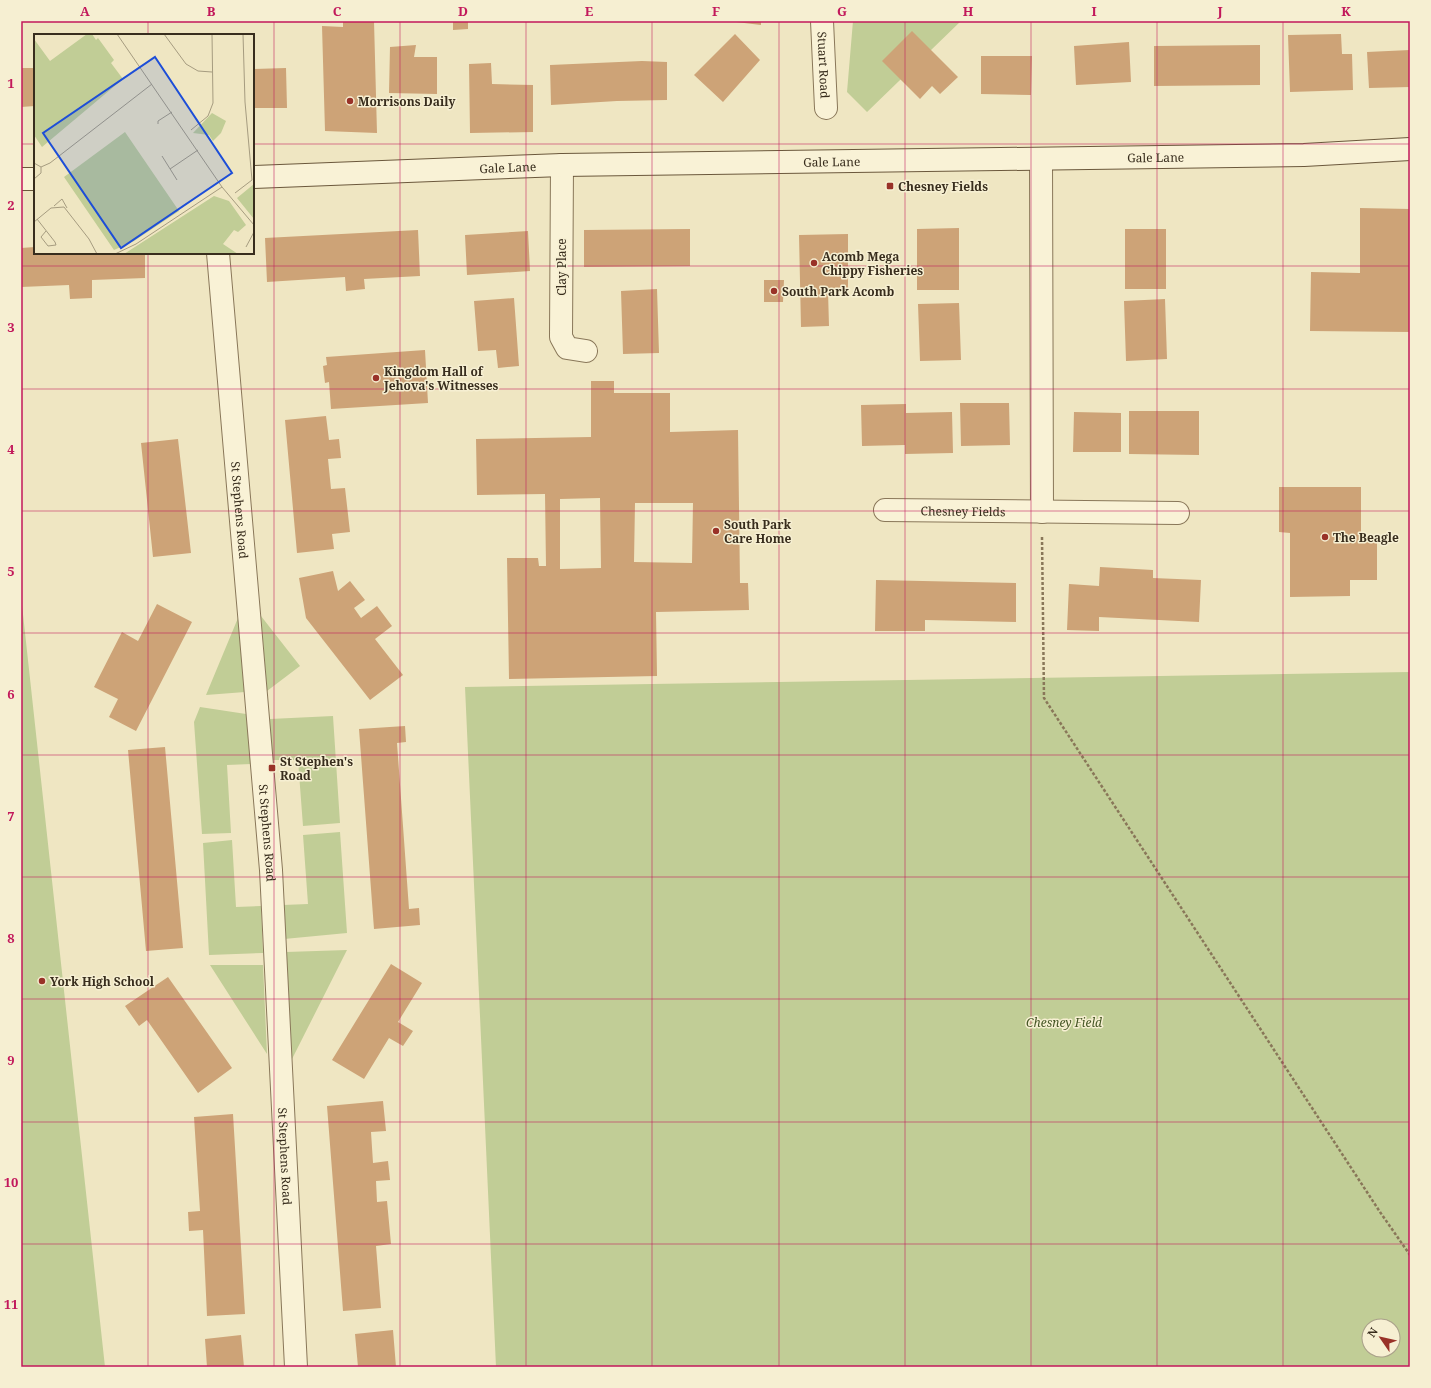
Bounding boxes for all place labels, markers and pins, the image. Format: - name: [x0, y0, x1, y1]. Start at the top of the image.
- place label: Morrisons Daily: [358, 93, 455, 110]
- marker: Morrisons Daily: [345, 96, 355, 106]
- place label: Chesney Fields: [898, 178, 988, 195]
- marker: Chesney Fields: [885, 181, 895, 191]
- place label: Acomb Mega Chippy Fisheries: [822, 248, 923, 279]
- marker: Acomb Mega Chippy Fisheries: [809, 258, 819, 268]
- place label: South Park Acomb: [782, 283, 895, 300]
- marker: South Park Acomb: [769, 286, 779, 296]
- place label: Kingdom Hall of Jehova's Witnesses: [383, 363, 499, 394]
- marker: Kingdom Hall of Jehova's Witnesses: [371, 373, 381, 383]
- place label: South Park Care Home: [724, 516, 792, 547]
- marker: South Park Care Home: [711, 526, 721, 536]
- place label: The Beagle: [1333, 529, 1399, 546]
- marker: The Beagle: [1320, 532, 1330, 542]
- place label: St Stephen's Road: [280, 753, 353, 784]
- marker: St Stephen's Road: [267, 763, 277, 773]
- place label: York High School: [50, 973, 155, 990]
- marker: York High School: [37, 976, 47, 986]

